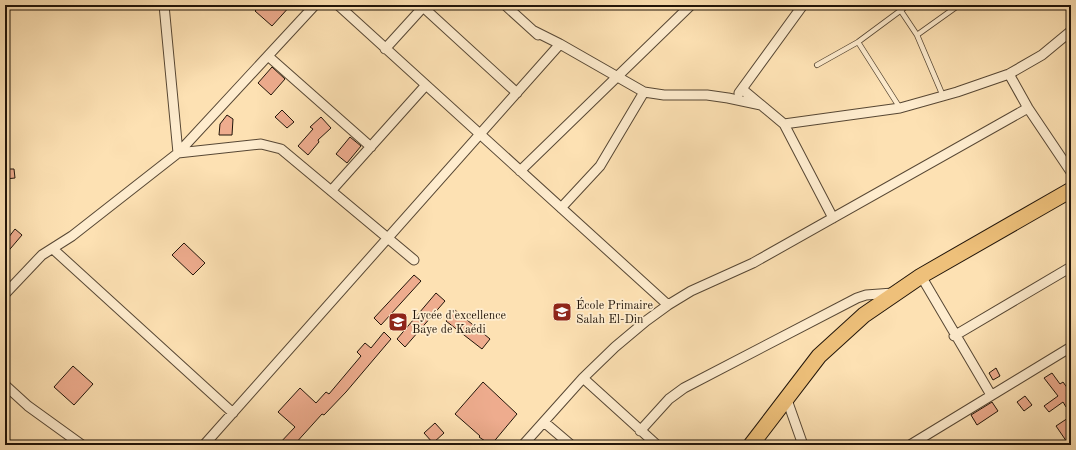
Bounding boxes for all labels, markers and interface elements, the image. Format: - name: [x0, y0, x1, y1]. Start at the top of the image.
- place label: École Primaire Salah El-Din: [576, 297, 654, 326]
- school or university icon: École Primaire Salah El-Din: [551, 301, 573, 323]
- place label: Lycée d'excellence Baye de Kaédi: [412, 310, 507, 336]
- school or university icon: Lycée d'excellence Baye de Kaédi: [387, 311, 409, 333]

